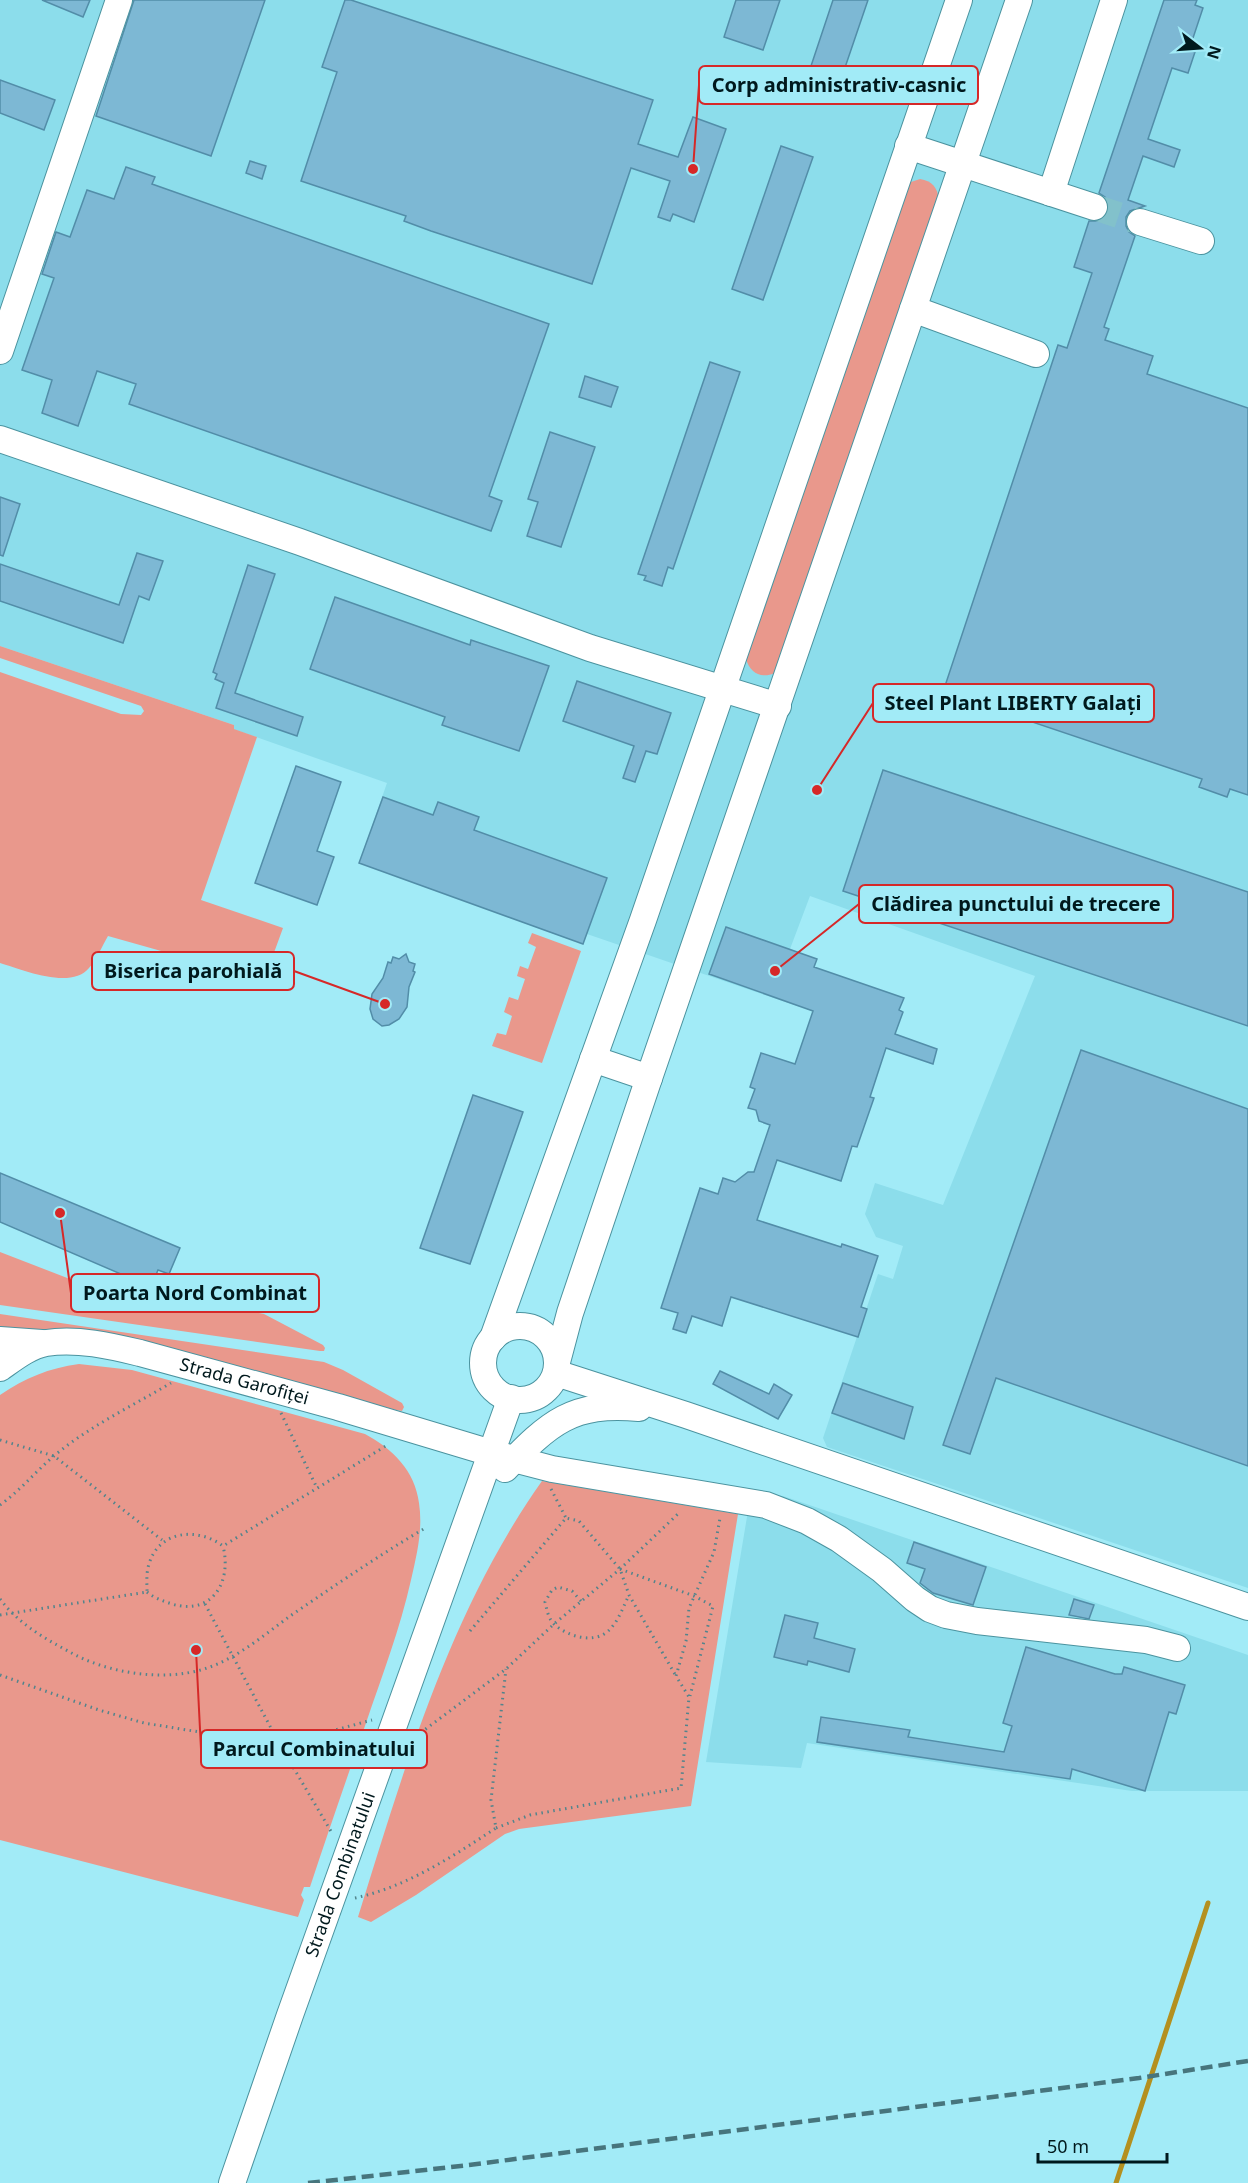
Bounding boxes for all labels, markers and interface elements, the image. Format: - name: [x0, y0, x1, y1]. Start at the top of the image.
- north arrow: [1170, 18, 1230, 78]
- text: N: [1202, 43, 1227, 62]
- callout: Corp administrativ-casnic: [699, 66, 978, 104]
- text: Corp administrativ-casnic: [712, 71, 966, 98]
- callout: Steel Plant LIBERTY Galați: [873, 684, 1154, 722]
- text: Steel Plant LIBERTY Galați: [885, 689, 1141, 716]
- callout: Clădirea punctului de trecere: [859, 885, 1173, 923]
- text: Clădirea punctului de trecere: [871, 890, 1161, 917]
- callout: Biserica parohială: [92, 952, 294, 990]
- text: Biserica parohială: [104, 957, 282, 984]
- callout: Poarta Nord Combinat: [71, 1274, 319, 1312]
- text: Poarta Nord Combinat: [83, 1279, 307, 1306]
- street label: Strada Garofiței: [177, 1351, 312, 1410]
- callout: Parcul Combinatului: [201, 1730, 427, 1768]
- text: Parcul Combinatului: [213, 1735, 415, 1762]
- street label: Strada Combinatului: [299, 1788, 380, 1960]
- scale bar: [1038, 2126, 1167, 2164]
- text: 50 m: [1047, 2134, 1089, 2158]

